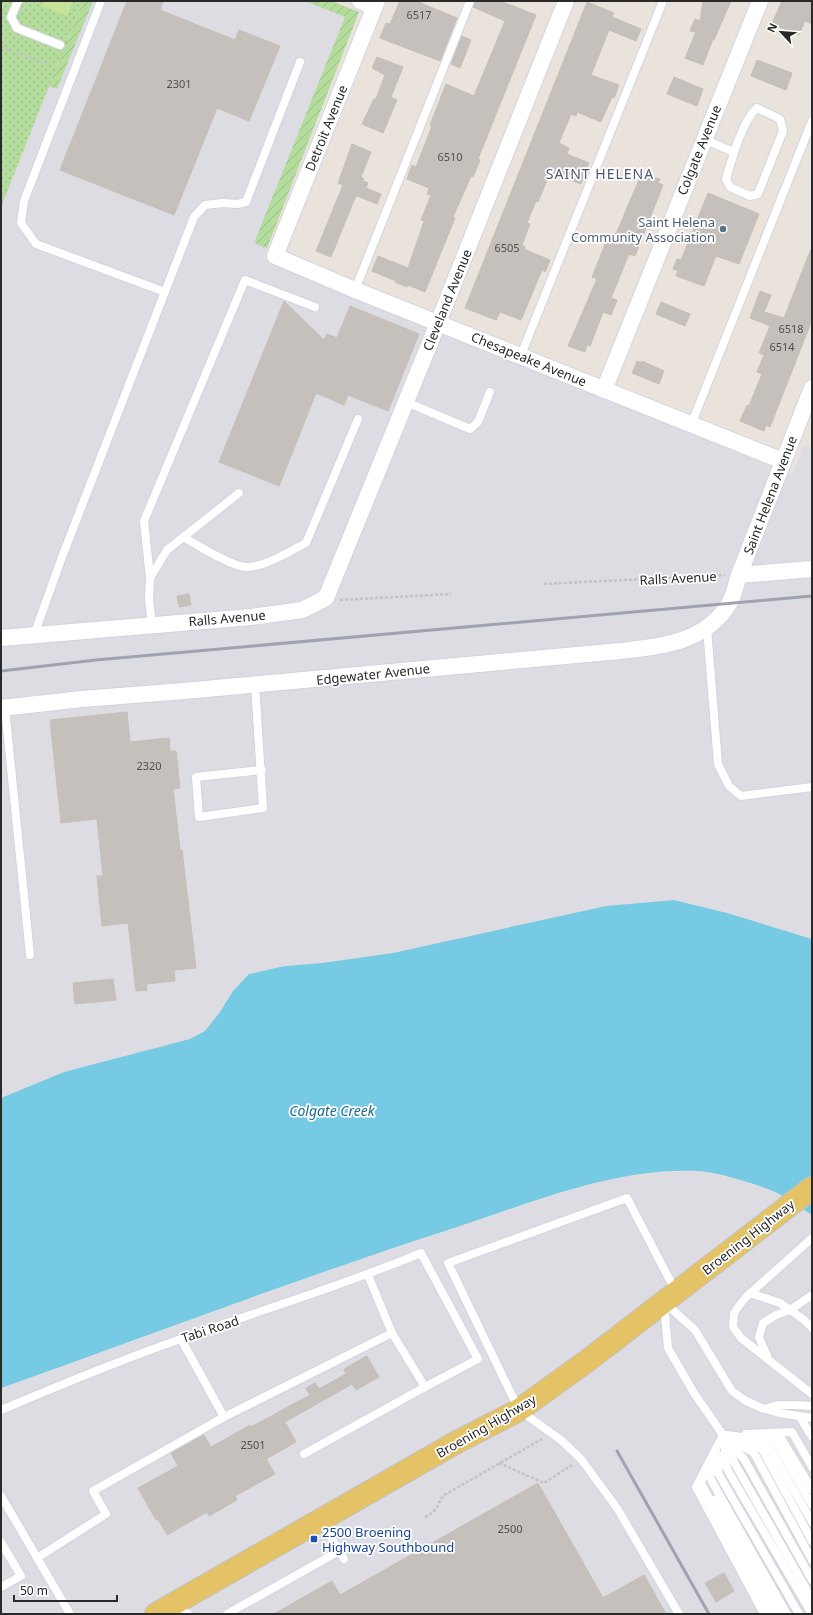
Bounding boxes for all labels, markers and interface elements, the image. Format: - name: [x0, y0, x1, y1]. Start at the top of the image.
- house number: 6517: [406, 7, 432, 22]
- north arrow: [761, 12, 801, 52]
- text: N: [763, 20, 780, 35]
- house number: 2301: [166, 76, 192, 91]
- street label: Detroit Avenue: [301, 82, 351, 174]
- street label: Colgate Avenue: [673, 102, 725, 198]
- house number: 6510: [437, 149, 463, 164]
- district label: SAINT HELENA: [546, 164, 654, 183]
- place label: Saint Helena Community Association: [571, 213, 715, 246]
- marker: Saint Helena Community Association: [718, 224, 728, 234]
- house number: 6505: [494, 240, 520, 255]
- street label: Cleveland Avenue: [418, 246, 476, 354]
- house number: 6518: [778, 321, 804, 336]
- street label: Chesapeake Avenue: [469, 328, 589, 390]
- house number: 6514: [769, 339, 795, 354]
- street label: Saint Helena Avenue: [739, 433, 801, 557]
- street label: Ralls Avenue: [639, 567, 717, 589]
- street label: Ralls Avenue: [188, 606, 266, 630]
- street label: Edgewater Avenue: [315, 659, 431, 689]
- house number: 2320: [136, 758, 162, 773]
- water label: Colgate Creek: [289, 1101, 376, 1120]
- street label: Broening Highway: [698, 1195, 798, 1279]
- street label: Tabi Road: [179, 1311, 241, 1347]
- street label: Broening Highway: [433, 1390, 540, 1462]
- house number: 2501: [240, 1437, 266, 1452]
- house number: 2500: [497, 1521, 523, 1536]
- place label: 2500 Broening Highway Southbound: [322, 1523, 454, 1556]
- marker: 2500 Broening Highway Southbound: [309, 1534, 319, 1544]
- scale bar: [14, 1577, 117, 1603]
- text: 50 m: [20, 1582, 48, 1599]

